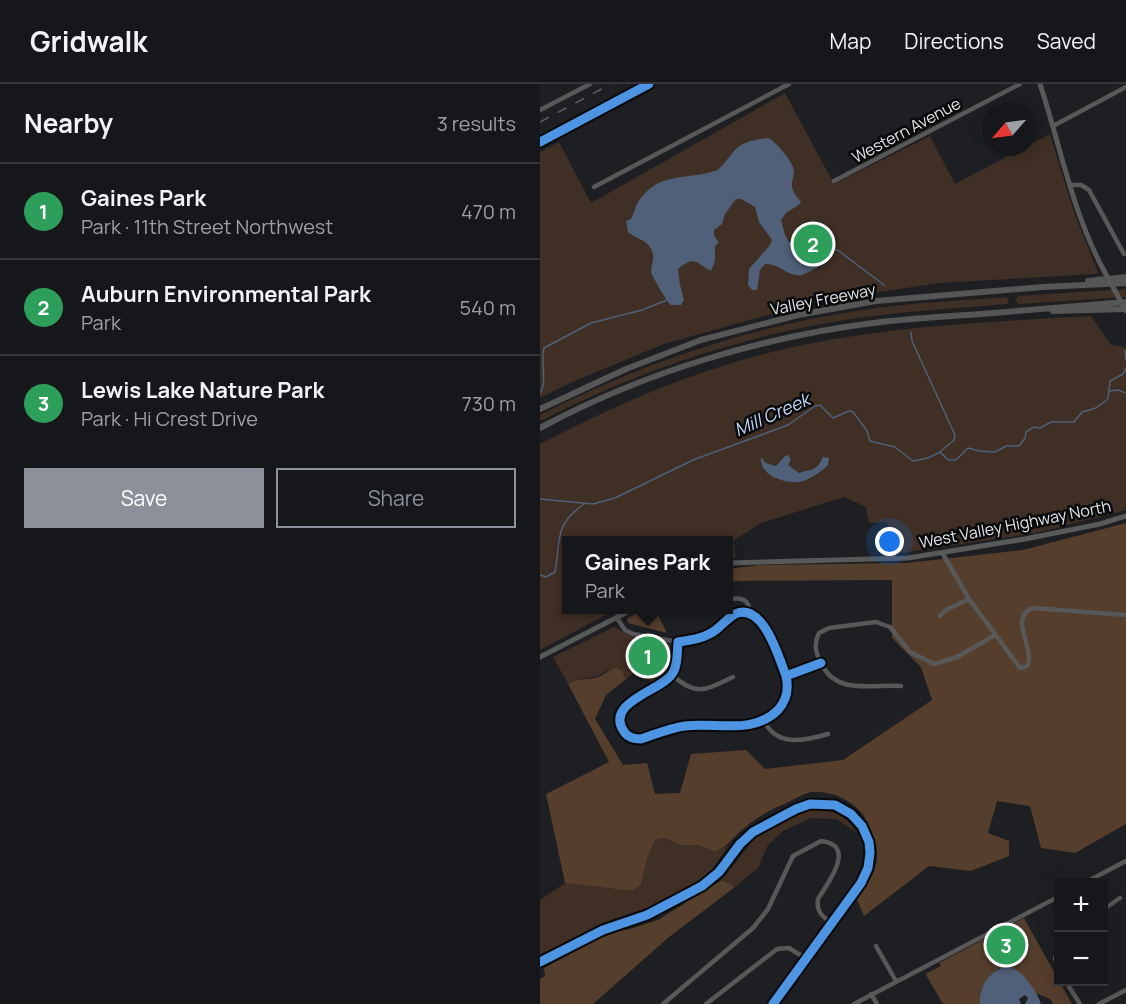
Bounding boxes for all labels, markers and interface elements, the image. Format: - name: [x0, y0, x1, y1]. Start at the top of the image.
- text: Gridwalk: [30, 22, 147, 60]
- text: Map: [830, 27, 871, 55]
- text: Directions: [904, 27, 1004, 55]
- text: Saved: [1037, 27, 1096, 55]
- street label: Western Avenue: [848, 92, 964, 168]
- north arrow: [982, 102, 1036, 156]
- text: Nearby: [24, 105, 113, 141]
- text: 3 results: [437, 110, 516, 137]
- text: Gaines Park: [81, 183, 206, 213]
- text: 1: [39, 198, 48, 225]
- text: 470 m: [461, 198, 516, 225]
- text: Park · 11th Street Northwest: [81, 213, 333, 240]
- pin: 2: [794, 222, 832, 266]
- street label: Valley Freeway: [768, 278, 878, 320]
- text: Auburn Environmental Park: [81, 279, 371, 309]
- text: 2: [38, 294, 49, 321]
- text: 540 m: [460, 294, 516, 321]
- text: Park: [81, 309, 121, 336]
- text: Lewis Lake Nature Park: [81, 375, 324, 405]
- water label: Mill Creek: [730, 386, 816, 441]
- text: 3: [38, 390, 49, 417]
- text: 730 m: [462, 390, 516, 417]
- text: Park · Hi Crest Drive: [81, 405, 258, 432]
- button: Save: [24, 468, 264, 528]
- button: Share: [276, 468, 516, 528]
- street label: West Valley Highway North: [917, 495, 1113, 553]
- your location: [875, 527, 904, 556]
- popup: [562, 536, 733, 614]
- text: Gaines Park: [585, 547, 710, 577]
- text: Park: [585, 577, 625, 604]
- pin: 1: [628, 634, 668, 678]
- map controls: [1054, 878, 1108, 986]
- button: +: [1054, 878, 1108, 932]
- pin: 3: [986, 922, 1026, 968]
- button: −: [1054, 932, 1108, 986]

